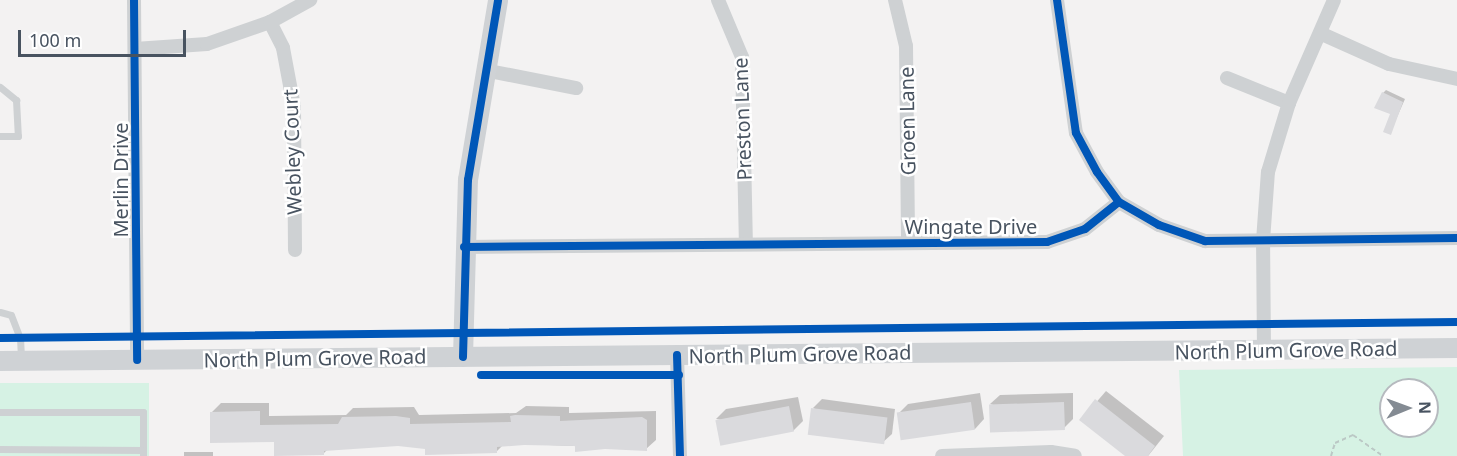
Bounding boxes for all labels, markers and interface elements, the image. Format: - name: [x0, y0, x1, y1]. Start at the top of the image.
- scale bar: [21, 18, 189, 56]
- text: 100 m: [29, 28, 81, 52]
- street label: Preston Lane: [728, 57, 756, 181]
- street label: Groen Lane: [894, 66, 920, 176]
- street label: Webley Court: [278, 89, 306, 215]
- street label: Merlin Drive: [108, 122, 132, 238]
- street label: Wingate Drive: [905, 214, 1037, 238]
- street label: North Plum Grove Road: [1174, 336, 1398, 364]
- street label: North Plum Grove Road: [688, 340, 912, 368]
- street label: North Plum Grove Road: [203, 344, 427, 372]
- north arrow: [1379, 378, 1439, 438]
- text: N: [1414, 401, 1436, 414]

